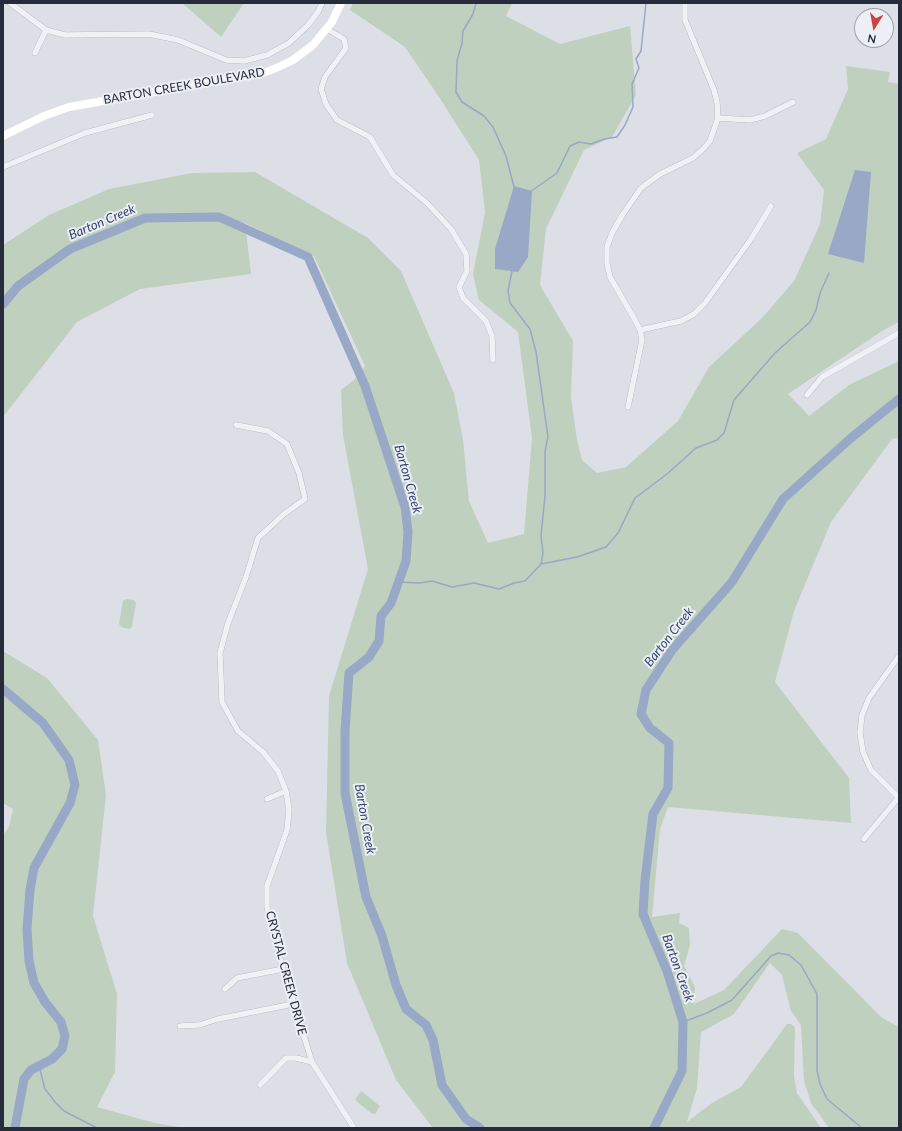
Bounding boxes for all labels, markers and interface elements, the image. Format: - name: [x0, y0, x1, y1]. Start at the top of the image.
- north arrow: [854, 8, 894, 48]
- text: N: [866, 32, 877, 46]
- street label: BARTON CREEK BOULEVARD: [102, 65, 266, 107]
- water label: Barton Creek: [66, 201, 138, 243]
- water label: Barton Creek: [391, 443, 425, 515]
- water label: Barton Creek: [641, 604, 697, 670]
- water label: Barton Creek: [351, 783, 379, 855]
- street label: CRYSTAL CREEK DRIVE: [262, 909, 310, 1037]
- water label: Barton Creek: [659, 932, 697, 1004]

